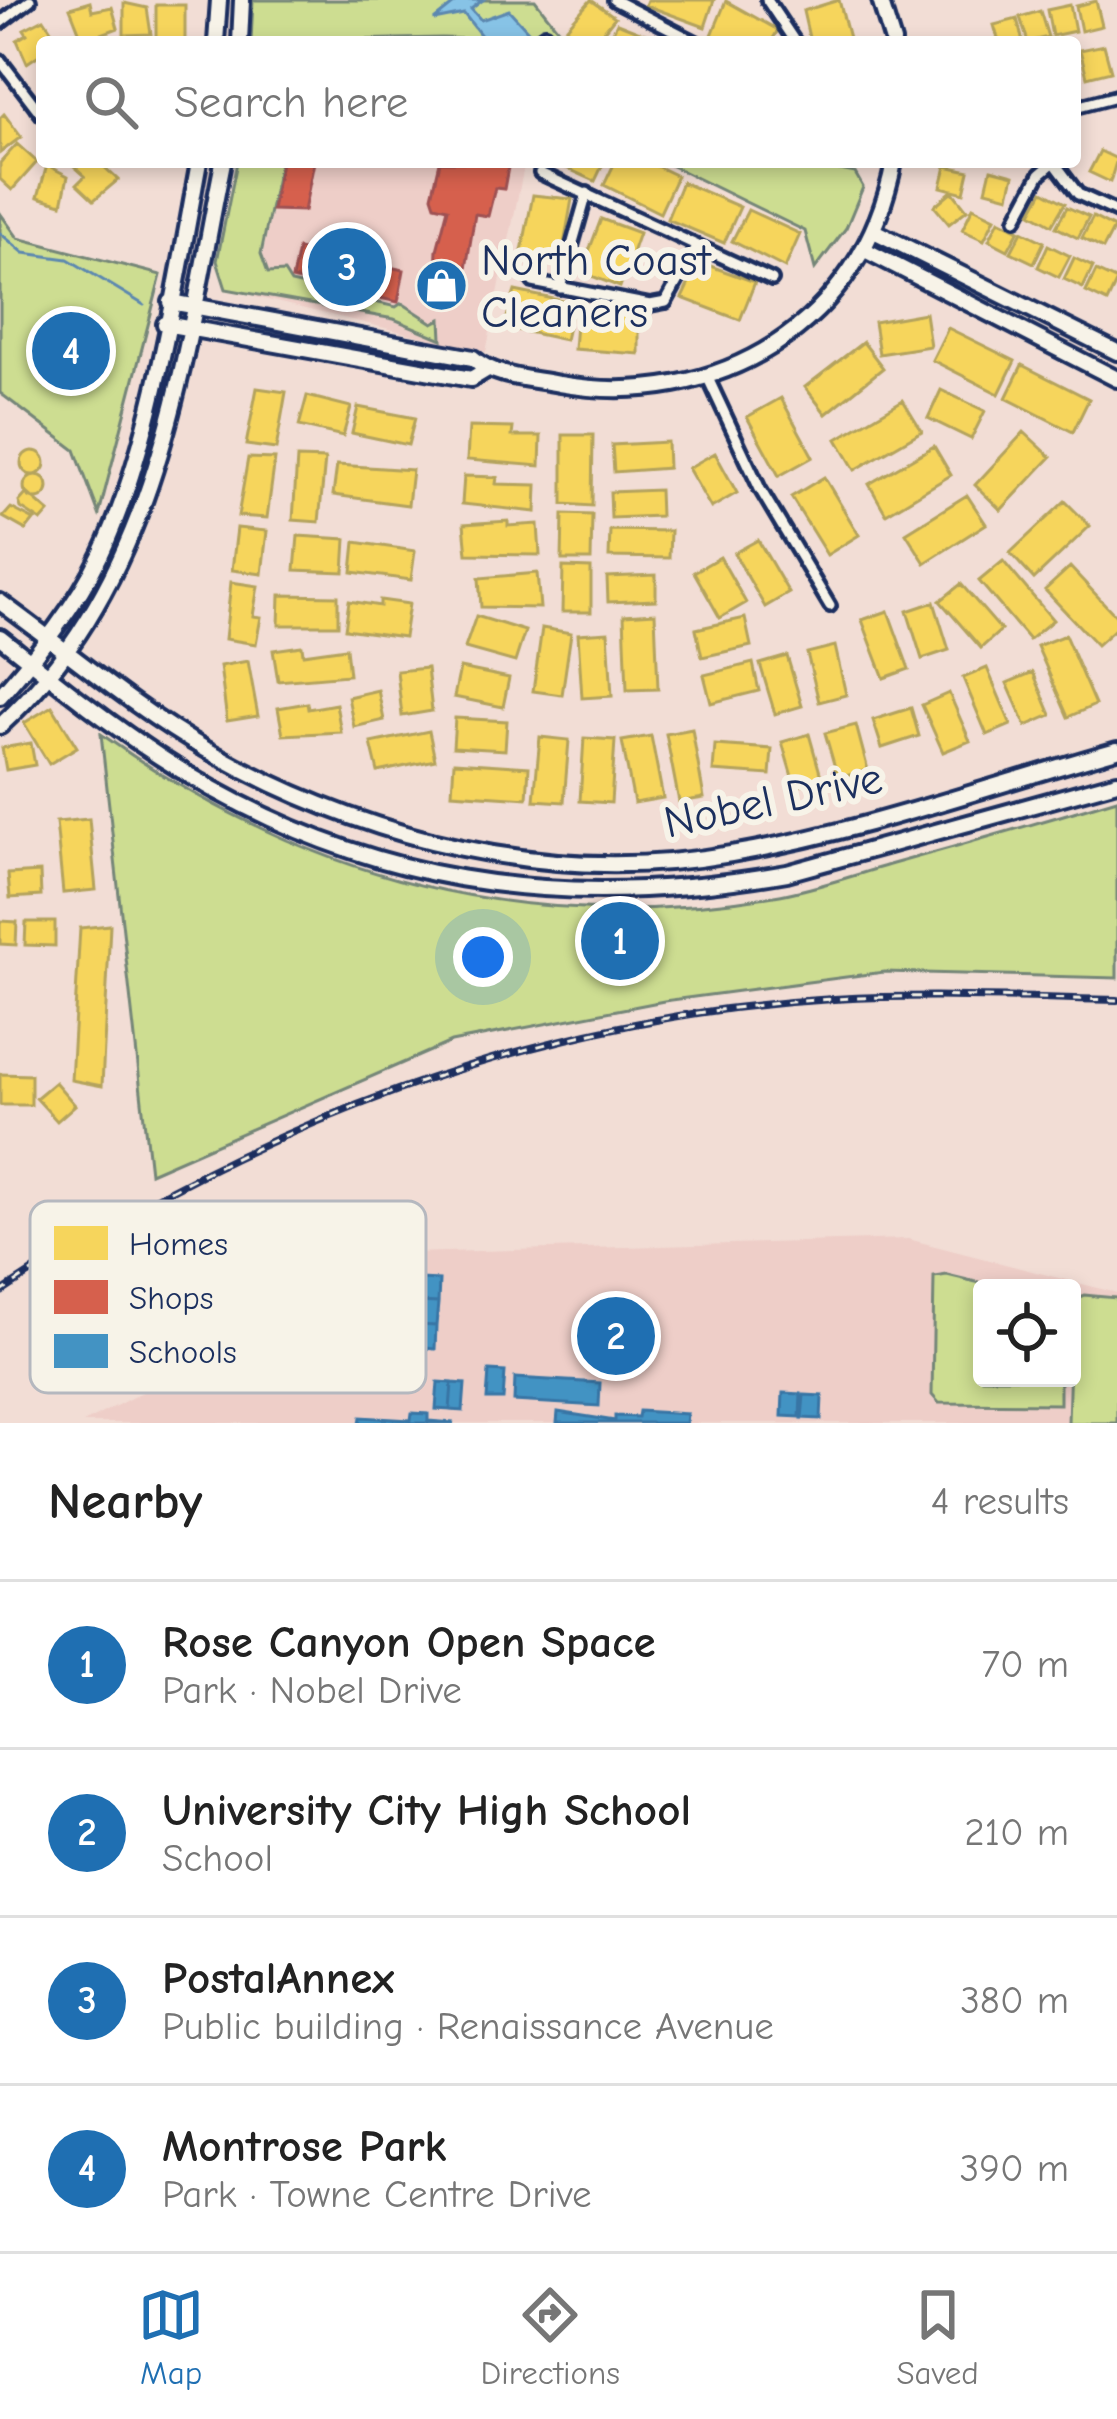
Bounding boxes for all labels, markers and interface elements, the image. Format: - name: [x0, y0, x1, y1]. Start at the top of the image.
- search box: [36, 36, 1081, 168]
- icon: search: [78, 69, 144, 135]
- text: Search here: [174, 76, 408, 128]
- pin: 3: [308, 222, 386, 312]
- place label: North Coast Cleaners: [481, 234, 712, 338]
- shop icon: North Coast Cleaners: [414, 258, 470, 314]
- pin: 4: [32, 306, 110, 396]
- street label: Nobel Drive: [659, 752, 887, 848]
- pin: 1: [581, 896, 659, 986]
- your location: [453, 927, 513, 987]
- legend: [30, 1201, 426, 1393]
- text: Homes: [129, 1225, 228, 1263]
- text: Shops: [129, 1279, 213, 1317]
- map controls: [973, 1279, 1081, 1387]
- button: locate: [973, 1279, 1081, 1387]
- pin: 2: [577, 1291, 655, 1381]
- text: Schools: [129, 1333, 237, 1371]
- text: Nearby: [48, 1472, 202, 1531]
- text: 4 results: [931, 1479, 1069, 1524]
- text: Rose Canyon Open Space: [162, 1616, 655, 1668]
- text: 1: [79, 1642, 95, 1687]
- text: 70 m: [982, 1642, 1069, 1687]
- text: Park · Nobel Drive: [162, 1668, 462, 1713]
- text: University City High School: [162, 1784, 691, 1836]
- text: 2: [77, 1810, 97, 1855]
- text: 210 m: [964, 1810, 1069, 1855]
- text: School: [162, 1836, 273, 1881]
- text: PostalAnnex: [162, 1952, 394, 2004]
- text: 3: [77, 1978, 97, 2023]
- text: 380 m: [960, 1978, 1069, 2023]
- text: Public building · Renaissance Avenue: [162, 2004, 774, 2049]
- text: Montrose Park: [162, 2120, 447, 2172]
- text: 4: [78, 2146, 96, 2191]
- text: 390 m: [960, 2146, 1069, 2191]
- text: Park · Towne Centre Drive: [162, 2172, 592, 2217]
- tab: Map: [138, 2282, 204, 2392]
- tab: Directions: [481, 2282, 620, 2392]
- tab: Saved: [896, 2282, 979, 2392]

